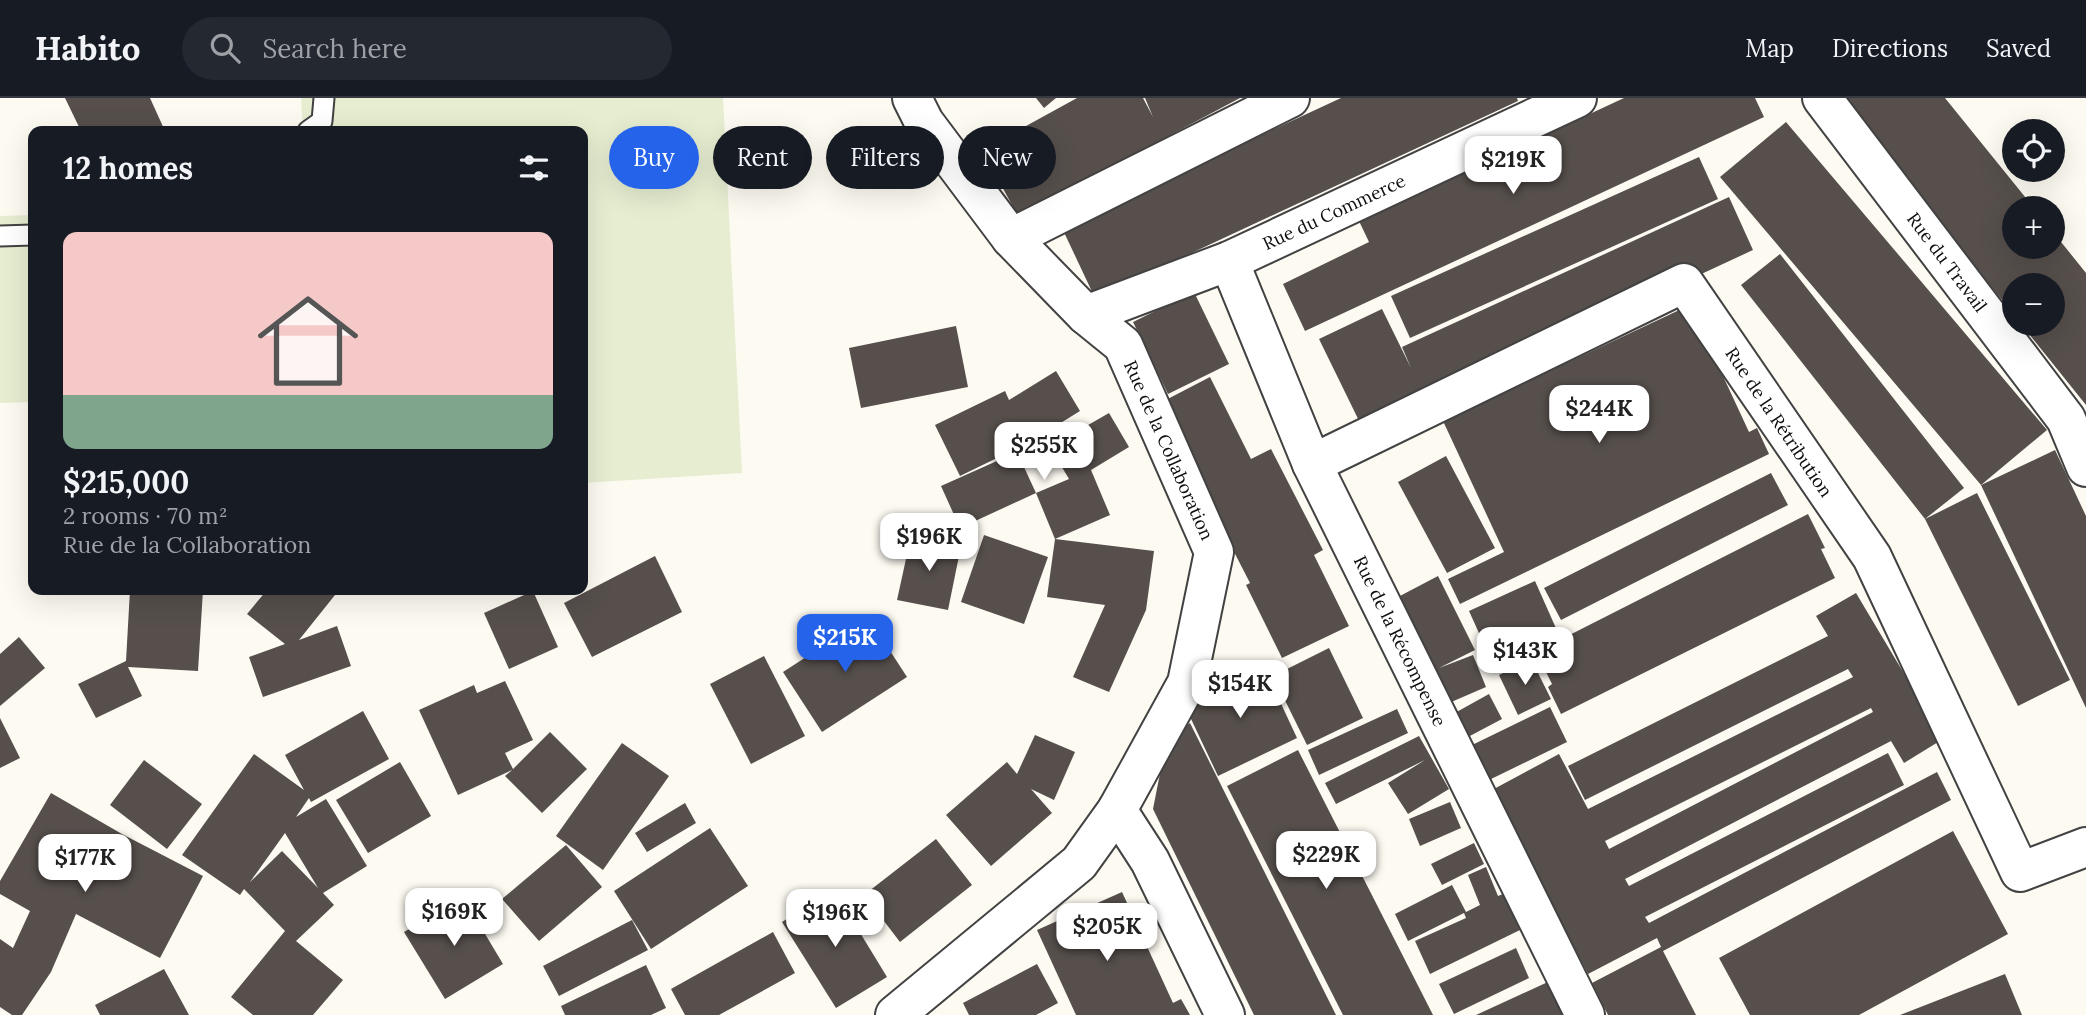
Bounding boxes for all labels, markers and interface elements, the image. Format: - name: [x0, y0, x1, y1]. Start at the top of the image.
- search box: [182, 17, 672, 80]
- text: Habito: [35, 27, 140, 69]
- icon: search: [206, 29, 244, 67]
- text: Search here: [262, 32, 407, 65]
- text: Map: [1745, 33, 1794, 64]
- text: Directions: [1832, 33, 1948, 64]
- text: Saved: [1986, 33, 2051, 64]
- map controls: [2002, 119, 2065, 336]
- button: locate: [2002, 119, 2065, 182]
- chip: Buy: [609, 126, 699, 189]
- chip: Rent: [713, 126, 812, 189]
- chip: Filters: [826, 126, 944, 189]
- chip: New: [958, 126, 1056, 189]
- pin: $219K: [1464, 136, 1562, 196]
- text: $219K: [1481, 144, 1545, 173]
- text: 12 homes: [63, 149, 193, 187]
- icon: filters: [515, 149, 553, 187]
- street label: Rue du Commerce: [1259, 169, 1409, 255]
- button: +: [2002, 196, 2065, 259]
- street label: Rue du Travail: [1902, 208, 1992, 316]
- button: −: [2002, 273, 2065, 336]
- icon: home: [245, 278, 371, 404]
- street label: Rue de la Rétribution: [1720, 343, 1838, 501]
- street label: Rue de la Collaboration: [1119, 357, 1219, 543]
- pin: $244K: [1550, 386, 1648, 445]
- text: $244K: [1565, 393, 1633, 422]
- pin: $255K: [995, 422, 1093, 482]
- text: $255K: [1011, 430, 1078, 459]
- text: $215,000: [63, 463, 189, 501]
- text: 2 rooms · 70 m²: [63, 501, 228, 530]
- pin: $196K: [880, 514, 978, 573]
- text: $196K: [896, 521, 962, 550]
- text: Rue de la Collaboration: [63, 530, 311, 559]
- street label: Rue de la Récompense: [1349, 552, 1451, 730]
- pin: $215K: [796, 614, 894, 674]
- text: $215K: [813, 622, 877, 651]
- pin: $143K: [1476, 628, 1574, 687]
- text: $143K: [1493, 635, 1557, 664]
- pin: $154K: [1191, 660, 1289, 720]
- text: $154K: [1208, 668, 1272, 697]
- pin: $229K: [1277, 832, 1375, 891]
- pin: $177K: [36, 834, 134, 894]
- text: $229K: [1292, 839, 1360, 868]
- text: $177K: [54, 842, 116, 871]
- pin: $169K: [405, 888, 503, 948]
- pin: $196K: [786, 890, 884, 949]
- text: $169K: [421, 896, 487, 925]
- text: $196K: [802, 897, 868, 926]
- pin: $205K: [1058, 904, 1156, 963]
- text: $205K: [1072, 911, 1142, 940]

